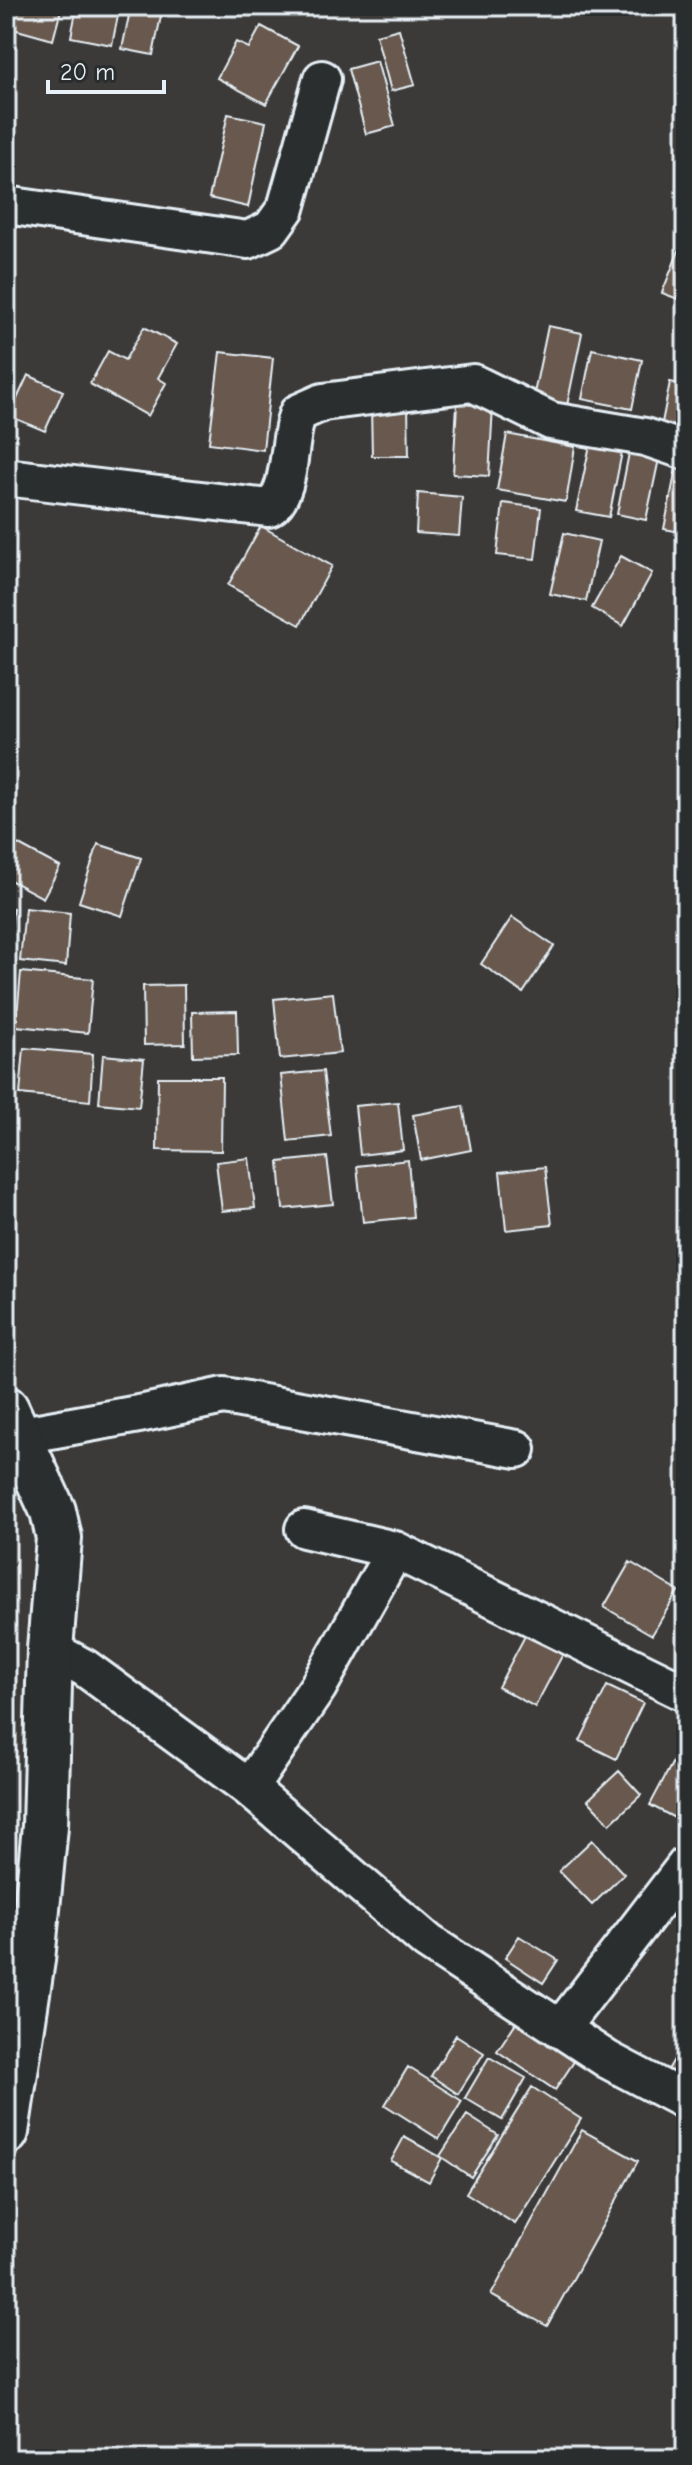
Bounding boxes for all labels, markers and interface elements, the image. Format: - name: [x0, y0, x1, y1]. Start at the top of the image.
- scale bar: [48, 44, 164, 94]
- text: 20 m: [60, 58, 115, 86]

